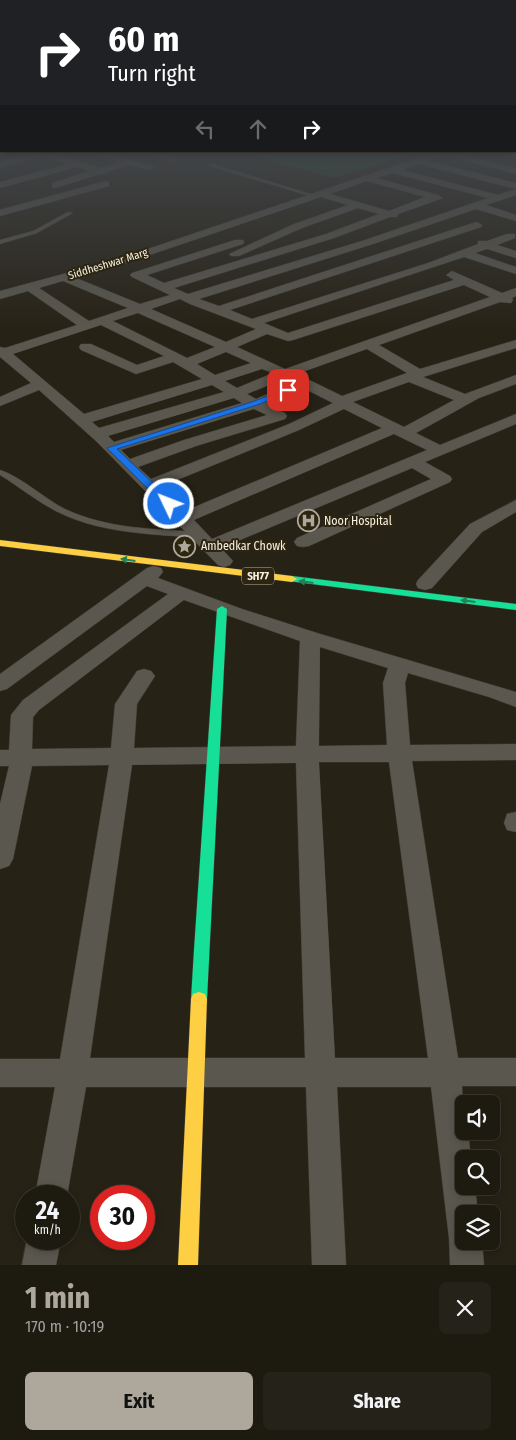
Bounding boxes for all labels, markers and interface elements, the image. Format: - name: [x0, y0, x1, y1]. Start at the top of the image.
- text: 60 m: [108, 18, 179, 60]
- icon: right: [25, 20, 90, 85]
- text: Turn right: [108, 60, 196, 87]
- icon: left: [191, 115, 219, 143]
- icon: ahead: [244, 115, 272, 143]
- icon: right: [297, 115, 325, 143]
- street label: Siddheshwar Marg: [67, 245, 150, 282]
- pin: [267, 369, 309, 411]
- icon: arrive: [274, 376, 302, 404]
- position arrow: [142, 477, 194, 529]
- hospital icon: Noor Hospital: [296, 509, 320, 533]
- place label: Noor Hospital: [324, 514, 392, 528]
- place icon: Ambedkar Chowk: [173, 534, 197, 558]
- place label: Ambedkar Chowk: [201, 539, 286, 553]
- one-way arrow: [119, 556, 135, 564]
- road number: SH77: [242, 568, 274, 584]
- one-way arrow: [298, 578, 314, 586]
- one-way arrow: [459, 597, 475, 605]
- map controls: [455, 1095, 500, 1250]
- button: sound: [455, 1095, 500, 1140]
- button: search: [455, 1150, 500, 1195]
- speed limit sign: 30: [90, 1185, 155, 1250]
- text: 24: [36, 1196, 59, 1226]
- button: layers: [455, 1205, 500, 1250]
- text: km/h: [34, 1223, 61, 1237]
- text: 1 min: [25, 1280, 90, 1316]
- button: close: [439, 1282, 491, 1334]
- text: 170 m · 10:19: [25, 1317, 104, 1336]
- button: Exit: [25, 1372, 253, 1430]
- button: Share: [263, 1372, 491, 1430]

